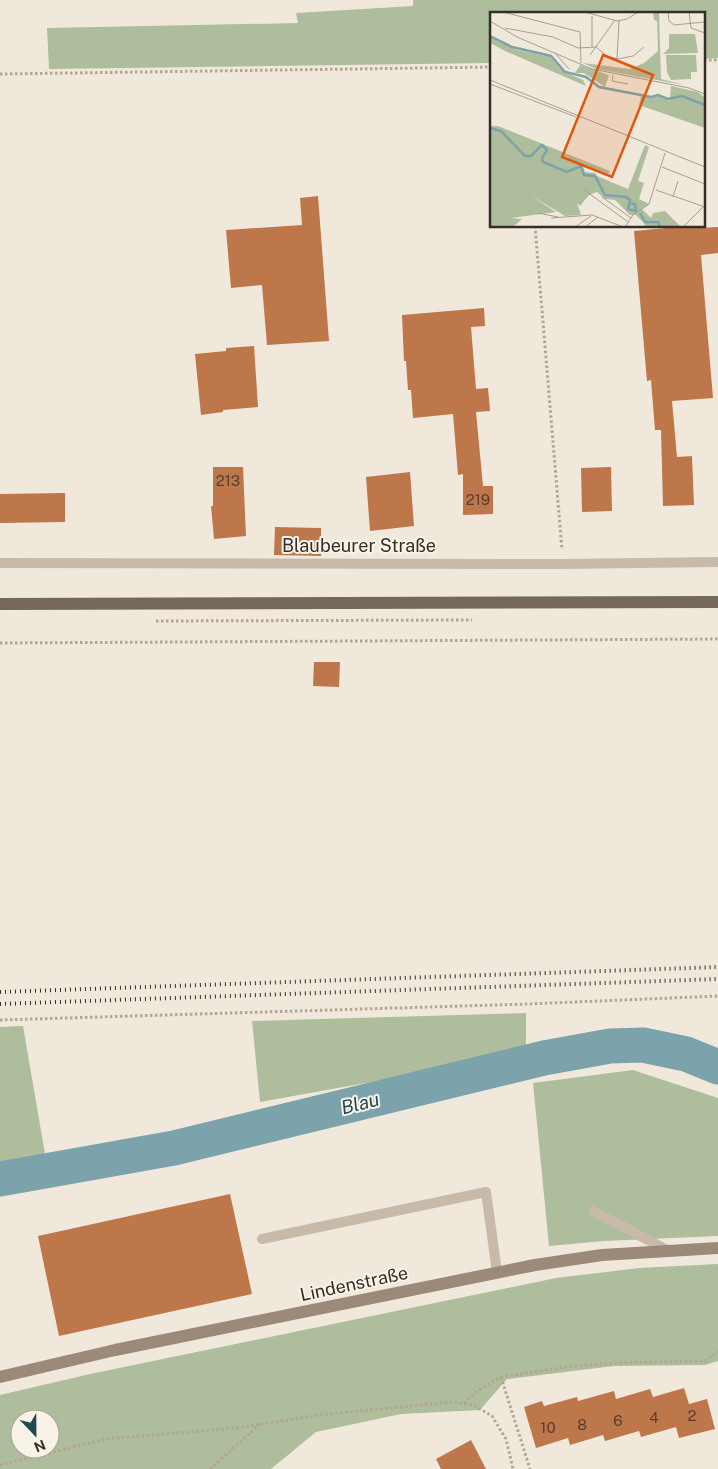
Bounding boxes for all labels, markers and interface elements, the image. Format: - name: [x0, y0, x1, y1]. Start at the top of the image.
- inset map: [490, 12, 706, 228]
- house number: 213: [216, 472, 240, 489]
- house number: 219: [466, 491, 490, 508]
- street label: Blaubeurer Straße: [282, 535, 436, 556]
- water label: Blau: [339, 1088, 381, 1118]
- street label: Lindenstraße: [298, 1262, 410, 1305]
- house number: 2: [688, 1407, 697, 1424]
- north arrow: [10, 1409, 60, 1459]
- house number: 4: [649, 1409, 659, 1426]
- house number: 6: [613, 1412, 623, 1429]
- house number: 8: [577, 1416, 587, 1433]
- house number: 10: [540, 1419, 556, 1436]
- text: N: [32, 1437, 48, 1456]

